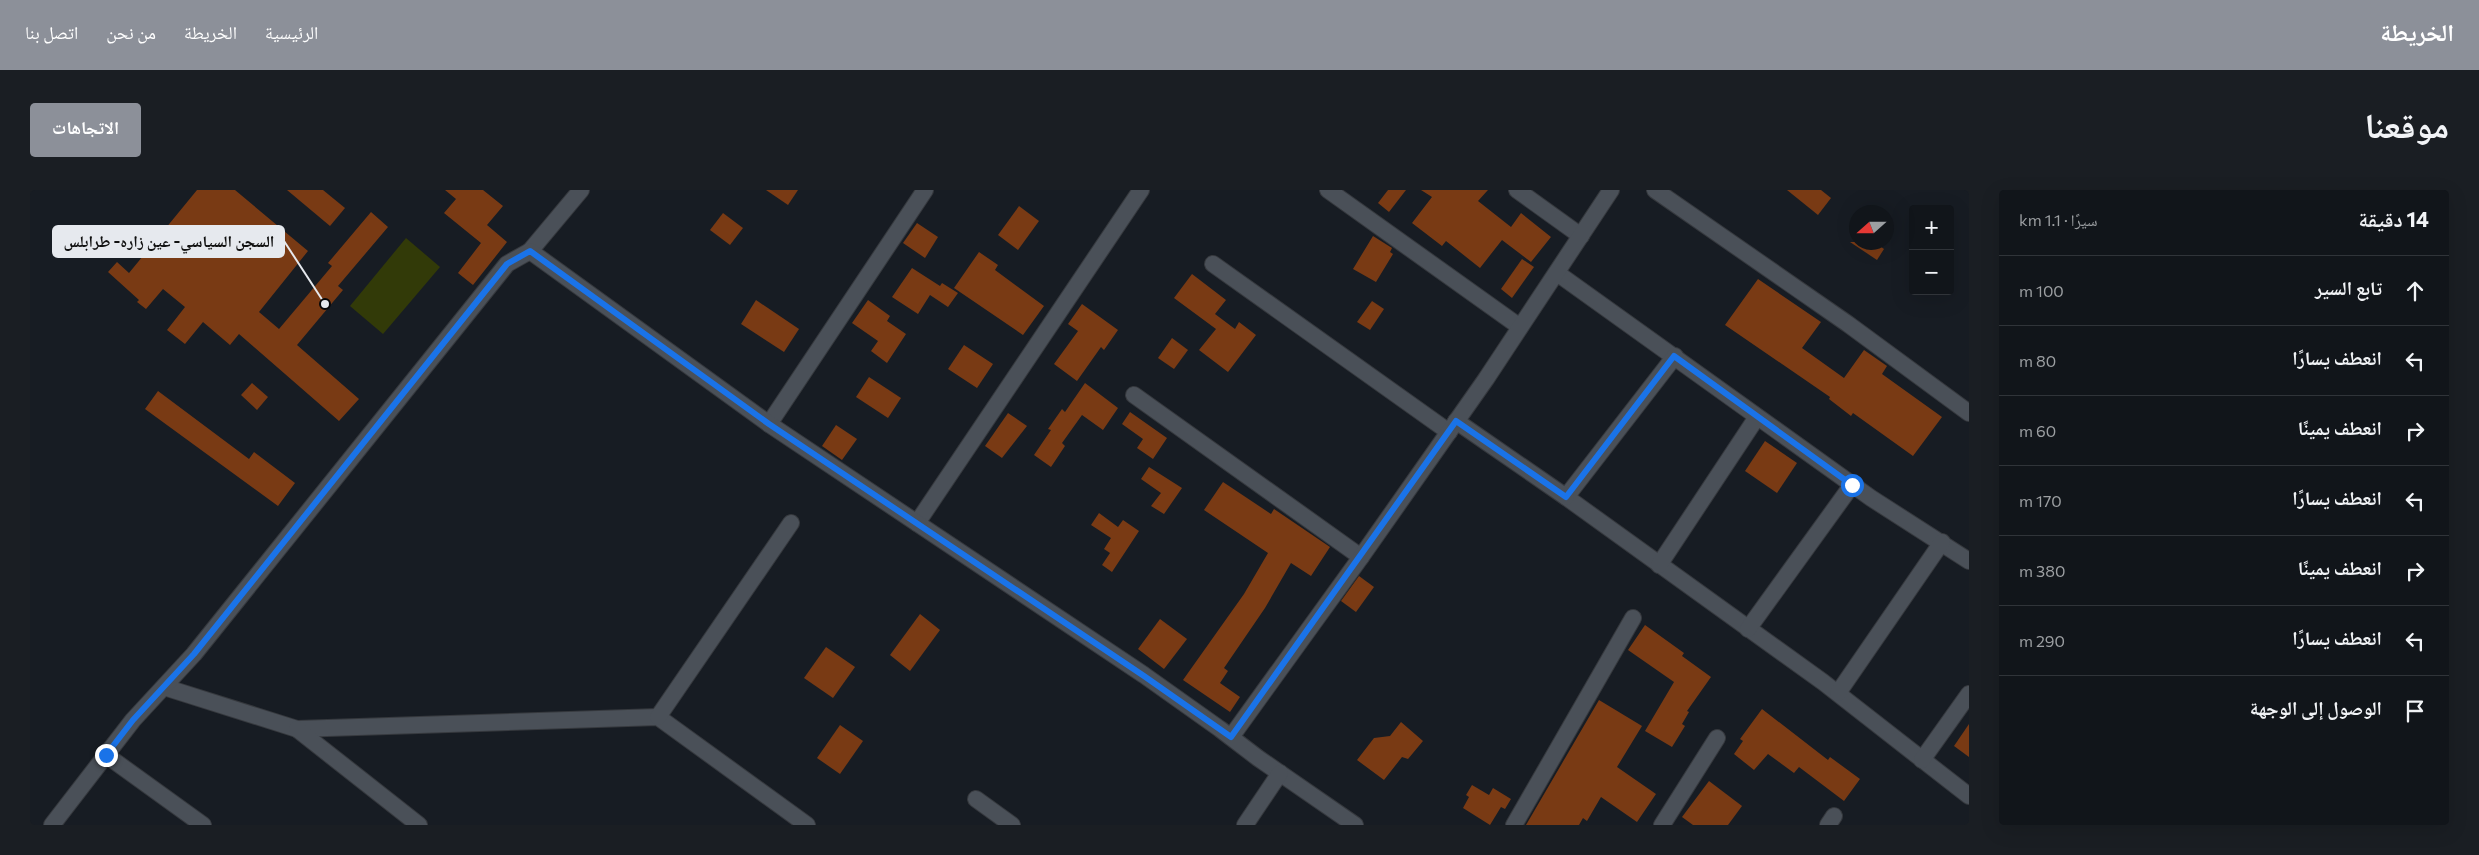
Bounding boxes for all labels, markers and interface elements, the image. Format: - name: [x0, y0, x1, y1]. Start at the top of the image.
- text: الخريطة: [2380, 17, 2454, 46]
- text: اتصل بنا: [25, 21, 78, 43]
- text: من نحن: [106, 21, 156, 43]
- text: الخريطة: [184, 21, 237, 43]
- text: الرئيسية: [265, 21, 318, 43]
- text: موقعنا: [2364, 102, 2449, 145]
- button: الاتجاهات: [30, 103, 141, 157]
- north arrow: [1849, 205, 1894, 250]
- map controls: [1909, 205, 1954, 295]
- button: +: [1909, 205, 1954, 250]
- text: 14 دقيقة: [2358, 206, 2429, 231]
- text: سيرًا · 1.1 km: [2019, 210, 2097, 229]
- callout: السجن السياسي- عين زاره- طرابلس: [53, 226, 284, 257]
- text: السجن السياسي- عين زاره- طرابلس: [64, 231, 274, 254]
- button: −: [1909, 250, 1954, 295]
- text: تابع السير: [2315, 276, 2382, 299]
- icon: ahead: [2401, 277, 2429, 305]
- text: 100 m: [2019, 281, 2064, 300]
- text: انعطف يسارًا: [2292, 346, 2382, 369]
- icon: left: [2401, 347, 2429, 375]
- text: 80 m: [2019, 351, 2056, 370]
- text: انعطف يمينًا: [2298, 416, 2382, 439]
- icon: right: [2401, 417, 2429, 445]
- text: 60 m: [2019, 421, 2056, 440]
- route start: [1841, 474, 1864, 497]
- text: انعطف يسارًا: [2292, 486, 2382, 509]
- icon: left: [2401, 487, 2429, 515]
- text: 170 m: [2019, 491, 2062, 510]
- text: انعطف يمينًا: [2298, 556, 2382, 579]
- icon: right: [2401, 557, 2429, 585]
- text: 380 m: [2019, 561, 2065, 580]
- text: انعطف يسارًا: [2292, 626, 2382, 649]
- icon: left: [2401, 627, 2429, 655]
- text: 290 m: [2019, 631, 2065, 650]
- text: الوصول إلى الوجهة: [2250, 696, 2382, 719]
- icon: arrive: [2401, 697, 2429, 725]
- route end: [95, 744, 118, 767]

